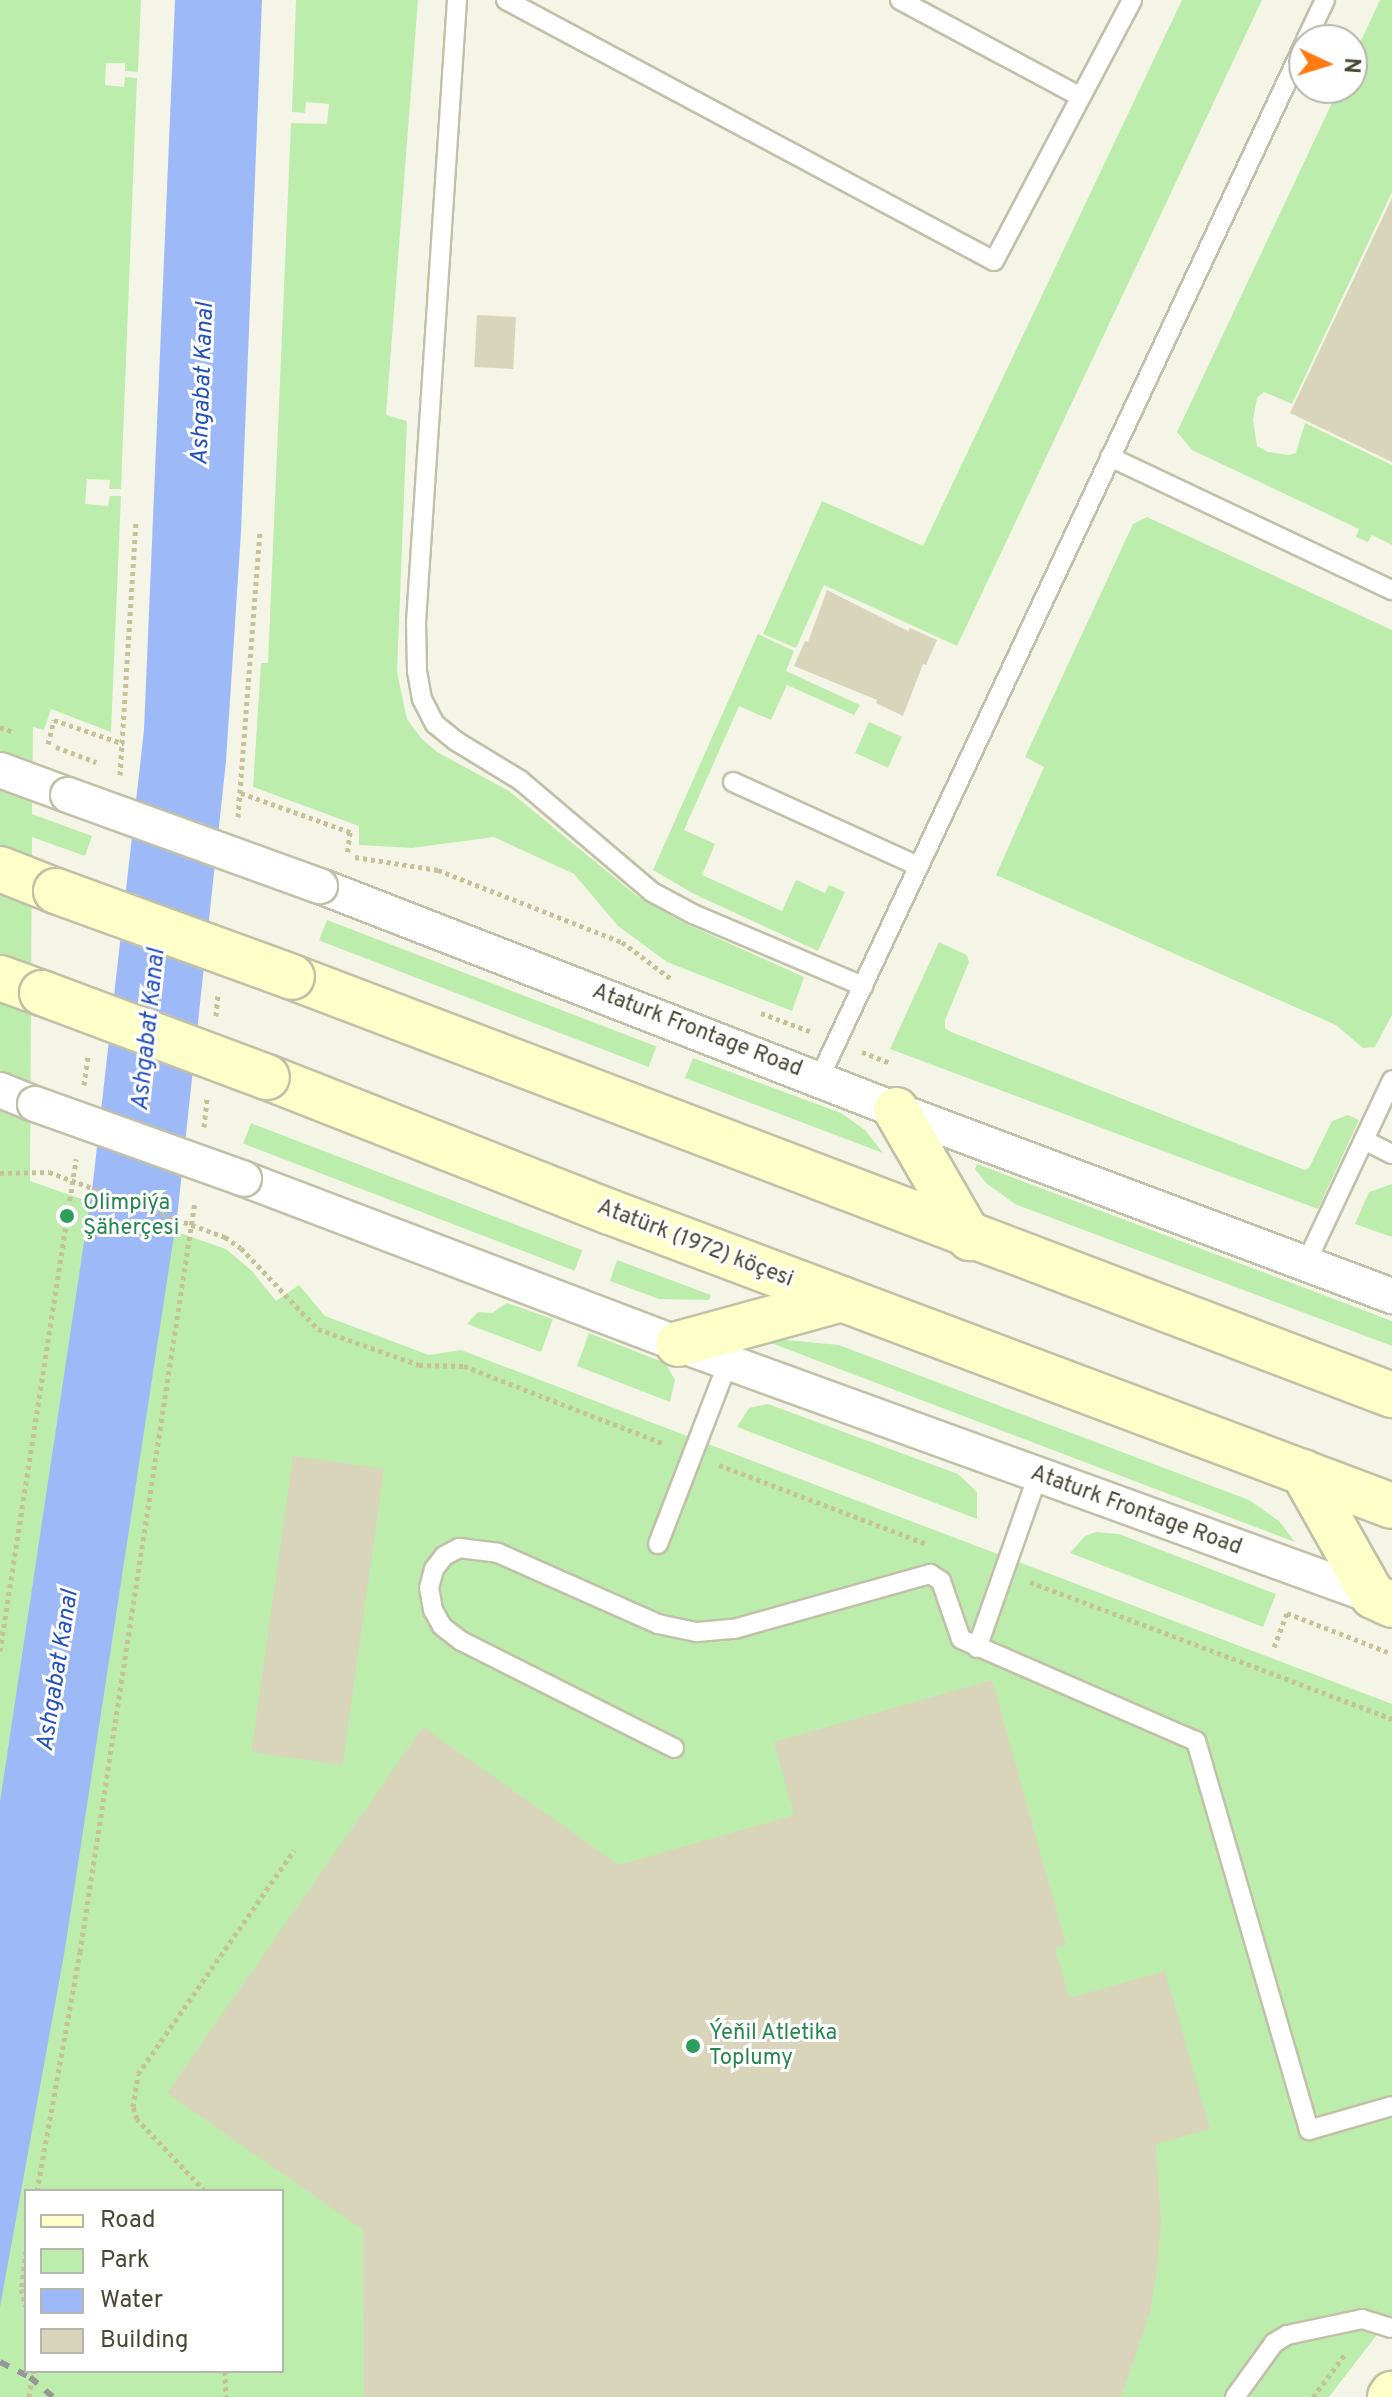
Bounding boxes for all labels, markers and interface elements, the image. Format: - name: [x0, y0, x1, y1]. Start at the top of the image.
- north arrow: [1288, 24, 1368, 104]
- text: N: [1336, 57, 1364, 74]
- water label: Ashgabat Kanal: [187, 302, 221, 466]
- water label: Ashgabat Kanal: [127, 948, 173, 1112]
- street label: Ataturk Frontage Road: [588, 979, 806, 1083]
- place label: Olimpiýa Şäherçesi: [83, 1190, 179, 1242]
- street label: Atatürk (1972) köçesi: [593, 1194, 797, 1294]
- marker: Olimpiýa Şäherçesi: [58, 1207, 76, 1225]
- street label: Ataturk Frontage Road: [1027, 1461, 1245, 1561]
- water label: Ashgabat Kanal: [32, 1588, 86, 1754]
- place label: Ýeňil Atletika Toplumy: [709, 2020, 838, 2072]
- marker: Ýeňil Atletika Toplumy: [684, 2037, 702, 2055]
- legend: [24, 2189, 284, 2373]
- text: Road: [100, 2206, 156, 2236]
- text: Park: [100, 2246, 150, 2276]
- text: Water: [100, 2286, 163, 2316]
- text: Building: [100, 2326, 189, 2356]

